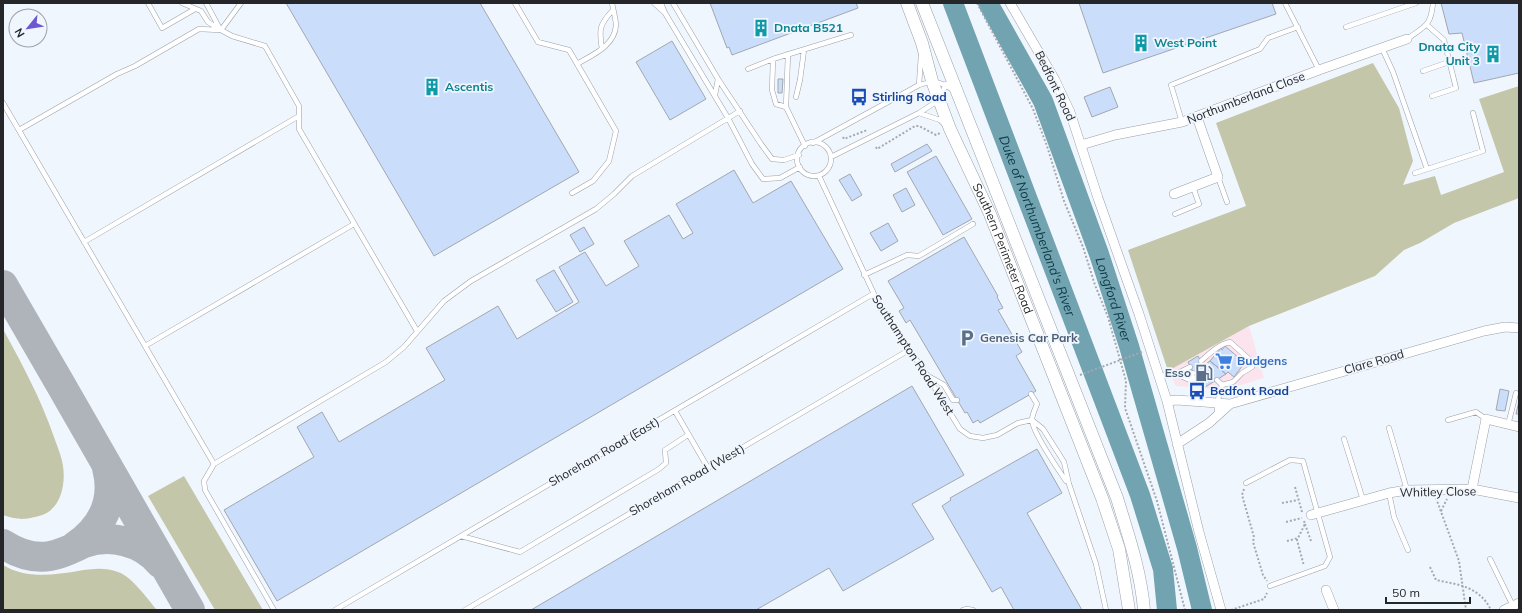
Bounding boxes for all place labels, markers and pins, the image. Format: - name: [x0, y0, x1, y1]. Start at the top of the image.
- building icon: Dnata B521: [751, 18, 771, 38]
- place label: Dnata B521: [774, 20, 843, 35]
- building icon: West Point: [1131, 33, 1151, 53]
- place label: West Point: [1154, 35, 1217, 50]
- place label: Dnata City Unit 3: [1418, 39, 1480, 68]
- building icon: Dnata City Unit 3: [1483, 44, 1503, 64]
- building icon: Ascentis: [422, 77, 442, 97]
- place label: Ascentis: [445, 79, 493, 94]
- bus stop icon: Stirling Road: [849, 87, 869, 107]
- place label: Stirling Road: [872, 89, 947, 104]
- parking icon: Genesis Car Park: [957, 328, 977, 348]
- place label: Genesis Car Park: [980, 330, 1078, 345]
- supermarket icon: Budgens: [1214, 351, 1234, 371]
- place label: Budgens: [1237, 353, 1287, 368]
- fuel station icon: Esso: [1194, 363, 1214, 383]
- place label: Esso: [1165, 365, 1191, 380]
- bus stop icon: Bedfont Road: [1187, 381, 1207, 401]
- place label: Bedfont Road: [1210, 383, 1289, 398]

